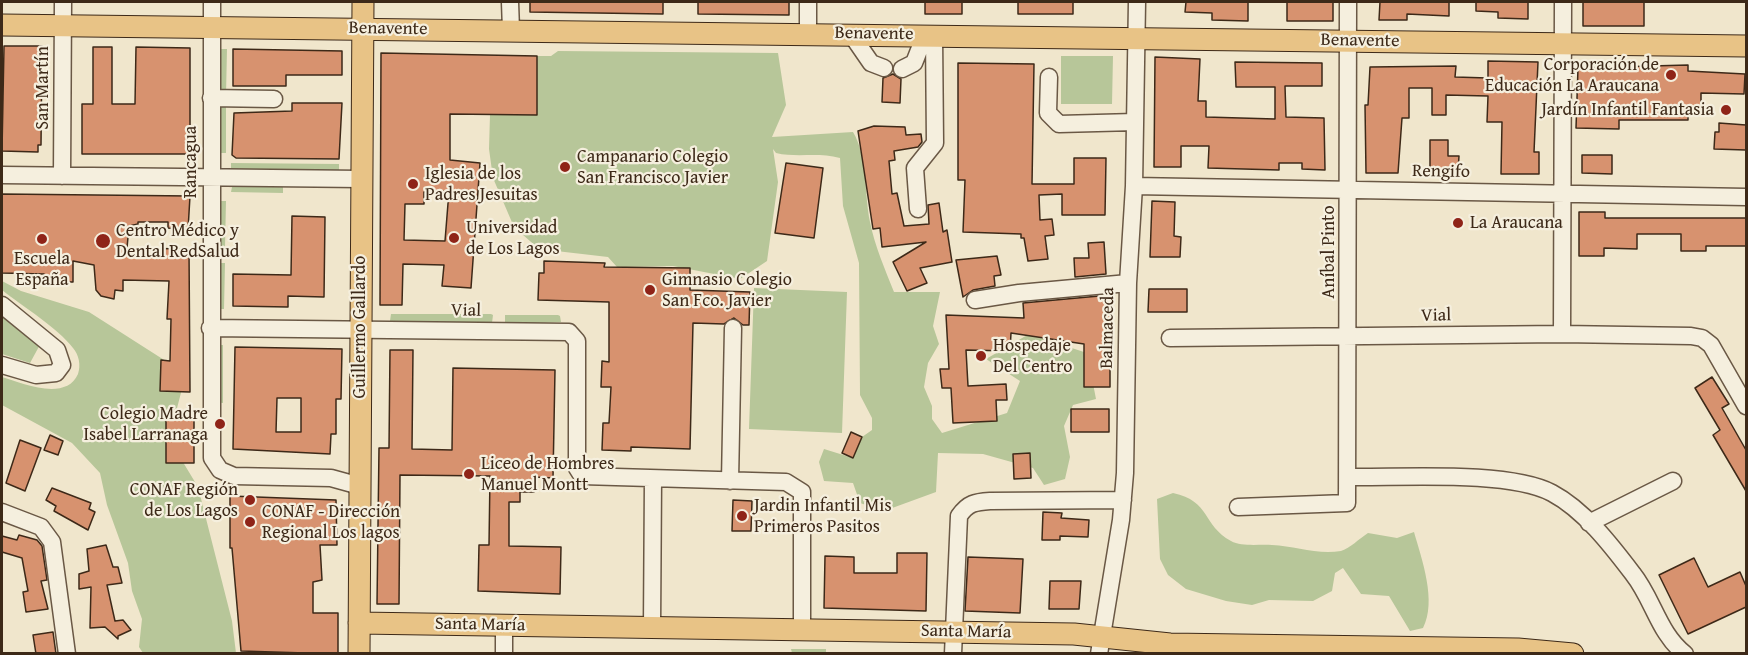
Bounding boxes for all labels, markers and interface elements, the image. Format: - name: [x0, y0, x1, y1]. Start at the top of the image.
- street label: Benavente: [348, 18, 428, 40]
- street label: Benavente: [834, 23, 914, 45]
- street label: Benavente: [1320, 30, 1400, 52]
- street label: San Martín: [32, 46, 54, 130]
- place label: Corporación de Educación La Araucana: [1485, 54, 1659, 97]
- marker: Corporación de Educación La Araucana: [1664, 68, 1678, 82]
- place label: Jardín Infantil Fantasia: [1541, 99, 1714, 121]
- marker: Jardín Infantil Fantasia: [1719, 103, 1733, 117]
- street label: Rancagua: [180, 126, 202, 198]
- place label: Campanario Colegio San Francisco Javier: [577, 146, 728, 188]
- marker: Campanario Colegio San Francisco Javier: [558, 160, 572, 174]
- street label: Rengifo: [1412, 161, 1470, 183]
- place label: Iglesia de los Padres Jesuitas: [425, 163, 538, 206]
- marker: Iglesia de los Padres Jesuitas: [406, 177, 420, 191]
- street label: Aníbal Pinto: [1318, 205, 1340, 299]
- place label: La Araucana: [1470, 212, 1563, 234]
- marker: La Araucana: [1451, 216, 1465, 230]
- place label: Universidad de Los Lagos: [466, 217, 560, 260]
- place label: Centro Médico y Dental RedSalud: [116, 220, 239, 262]
- marker: Universidad de Los Lagos: [447, 231, 461, 245]
- marker: Escuela España: [35, 232, 49, 246]
- marker: Centro Médico y Dental RedSalud: [94, 232, 112, 250]
- place label: Escuela España: [14, 248, 70, 290]
- street label: Guillermo Gallardo: [349, 256, 371, 398]
- place label: Gimnasio Colegio San Fco. Javier: [662, 269, 792, 312]
- marker: Gimnasio Colegio San Fco. Javier: [643, 283, 657, 297]
- street label: Balmaceda: [1096, 287, 1120, 369]
- street label: Vial: [451, 300, 481, 322]
- street label: Vial: [1421, 305, 1451, 327]
- place label: Hospedaje Del Centro: [993, 335, 1072, 378]
- marker: Hospedaje Del Centro: [974, 349, 988, 363]
- place label: Colegio Madre Isabel Larranaga: [84, 403, 208, 446]
- marker: Colegio Madre Isabel Larranaga: [213, 417, 227, 431]
- place label: Liceo de Hombres Manuel Montt: [481, 453, 614, 496]
- marker: Liceo de Hombres Manuel Montt: [462, 467, 476, 481]
- place label: CONAF Región de Los Lagos: [130, 479, 238, 522]
- marker: CONAF Región de Los Lagos: [243, 493, 257, 507]
- place label: Jardin Infantil Mis Primeros Pasitos: [754, 495, 892, 538]
- place label: CONAF - Dirección Regional Los lagos: [262, 501, 400, 544]
- marker: Jardin Infantil Mis Primeros Pasitos: [735, 509, 749, 523]
- marker: CONAF - Dirección Regional Los lagos: [243, 515, 257, 529]
- street label: Santa María: [435, 613, 525, 637]
- street label: Santa María: [921, 620, 1011, 644]

